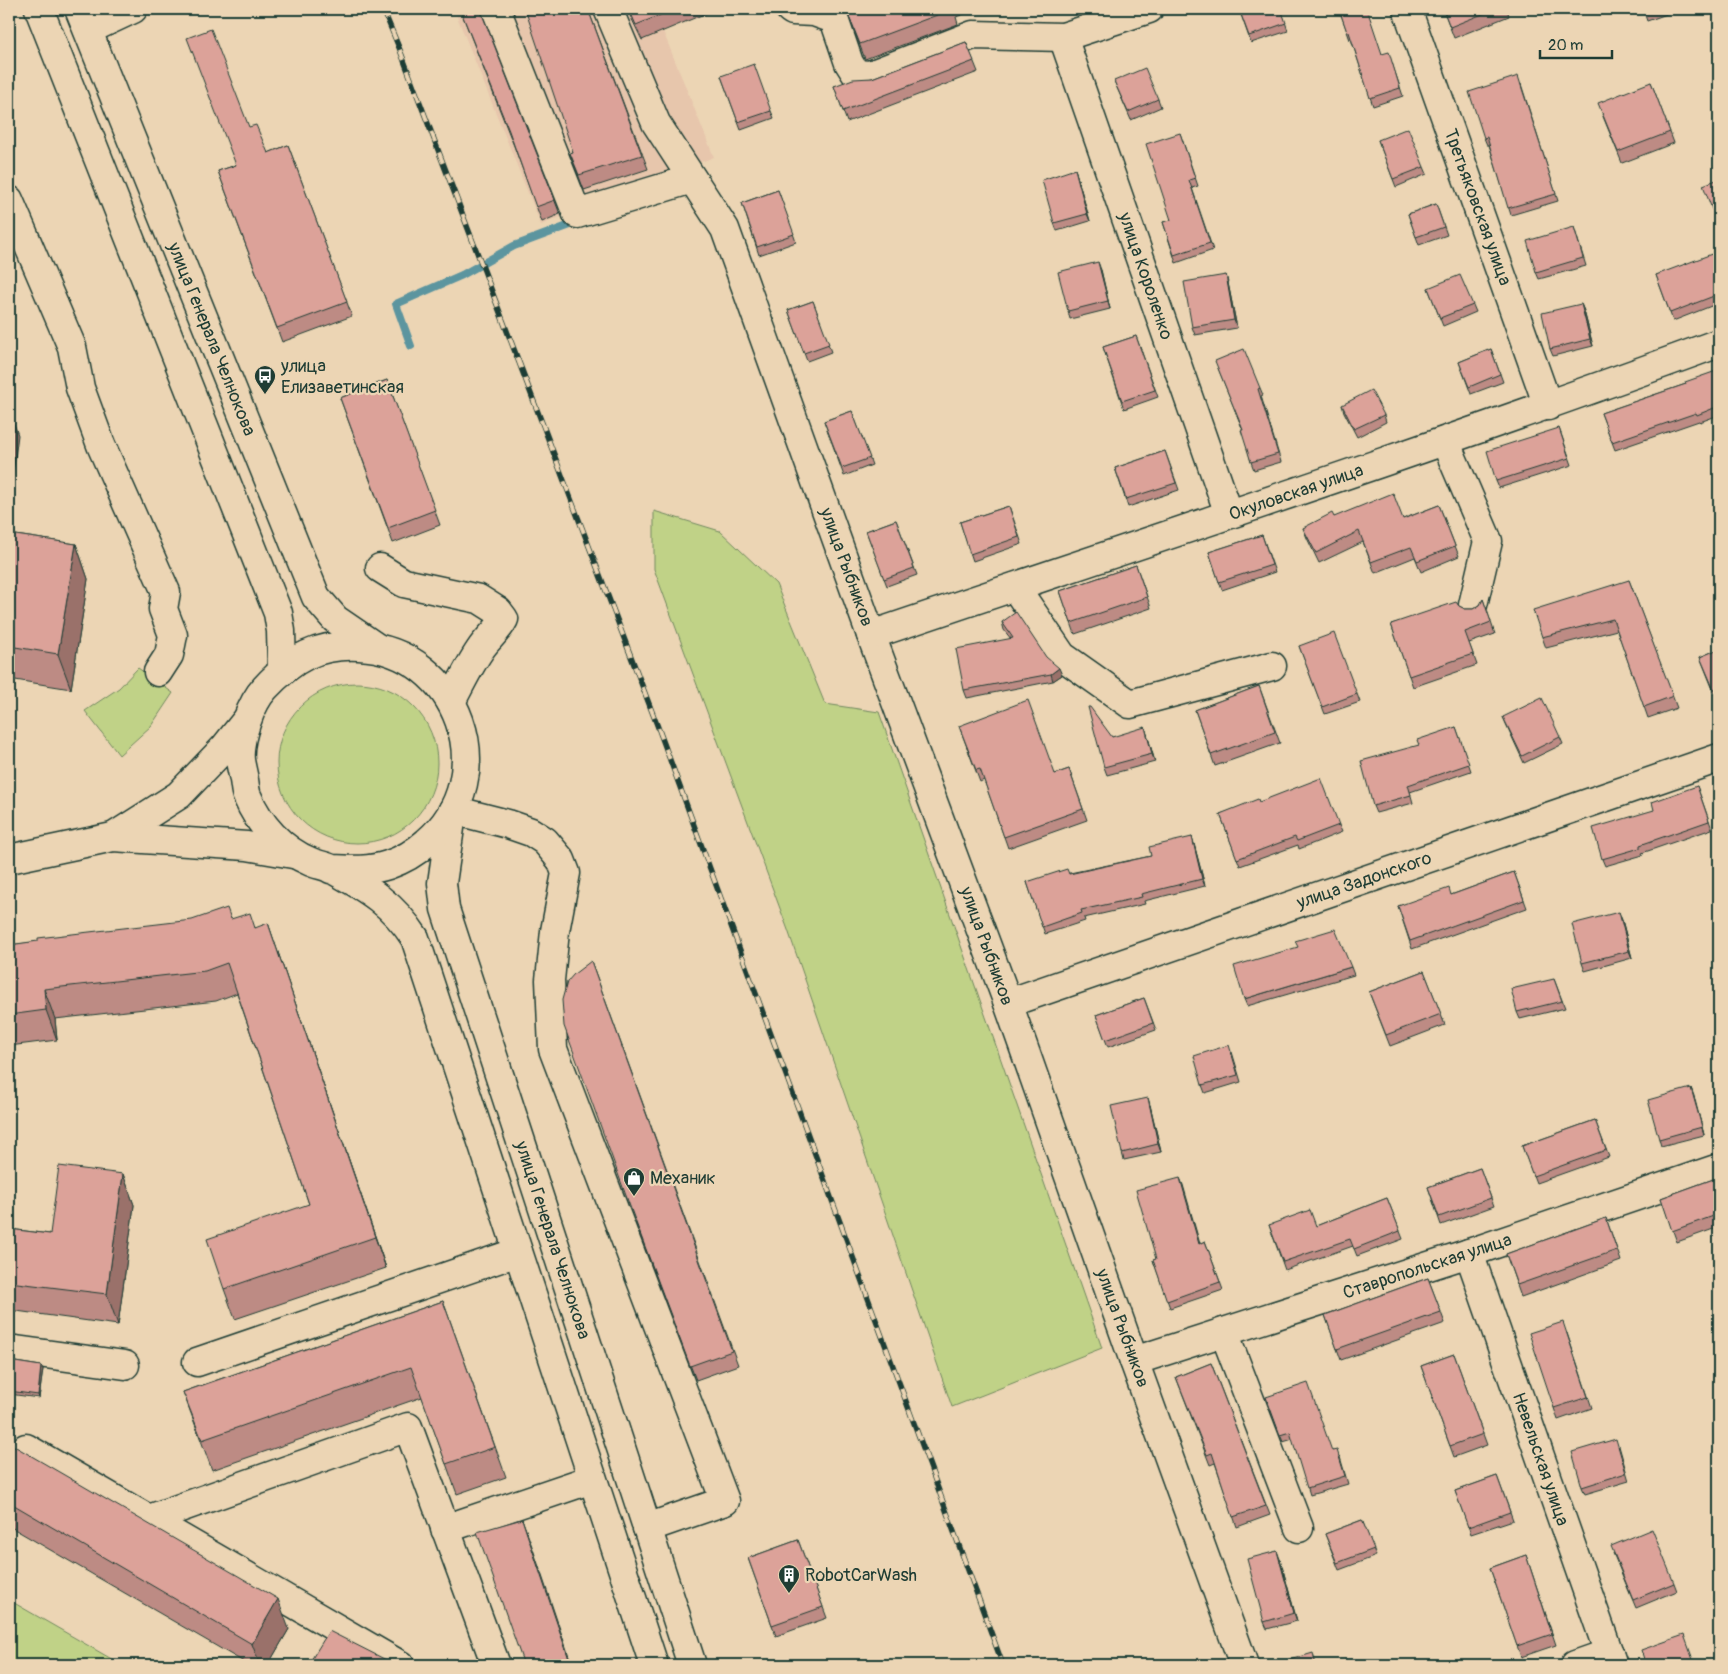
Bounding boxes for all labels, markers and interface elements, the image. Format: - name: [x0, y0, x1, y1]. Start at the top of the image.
- scale bar: [1540, 28, 1613, 60]
- text: 20 m: [1548, 36, 1583, 55]
- street label: Третьяковская улица: [1439, 126, 1517, 289]
- street label: улица Короленко: [1113, 209, 1178, 343]
- street label: улица Генерала Челнокова: [162, 238, 261, 439]
- place label: улица Елизаветинская: [280, 355, 404, 399]
- bus stop icon: улица Елизаветинская: [253, 364, 277, 395]
- street label: Окуловская улица: [1226, 459, 1366, 526]
- street label: улица Рыбников: [814, 504, 879, 630]
- street label: улица Задонского: [1293, 846, 1435, 915]
- street label: улица Рыбников: [954, 883, 1019, 1009]
- street label: улица Генерала Челнокова: [509, 1137, 595, 1342]
- shop icon: Механик: [622, 1166, 646, 1197]
- place label: Механик: [650, 1167, 715, 1190]
- street label: Ставропольская улица: [1340, 1228, 1514, 1305]
- street label: улица Рыбников: [1090, 1265, 1155, 1391]
- street label: Невельская улица: [1507, 1389, 1574, 1529]
- building icon: RobotCarWash: [777, 1563, 801, 1594]
- place label: RobotCarWash: [805, 1564, 917, 1587]

